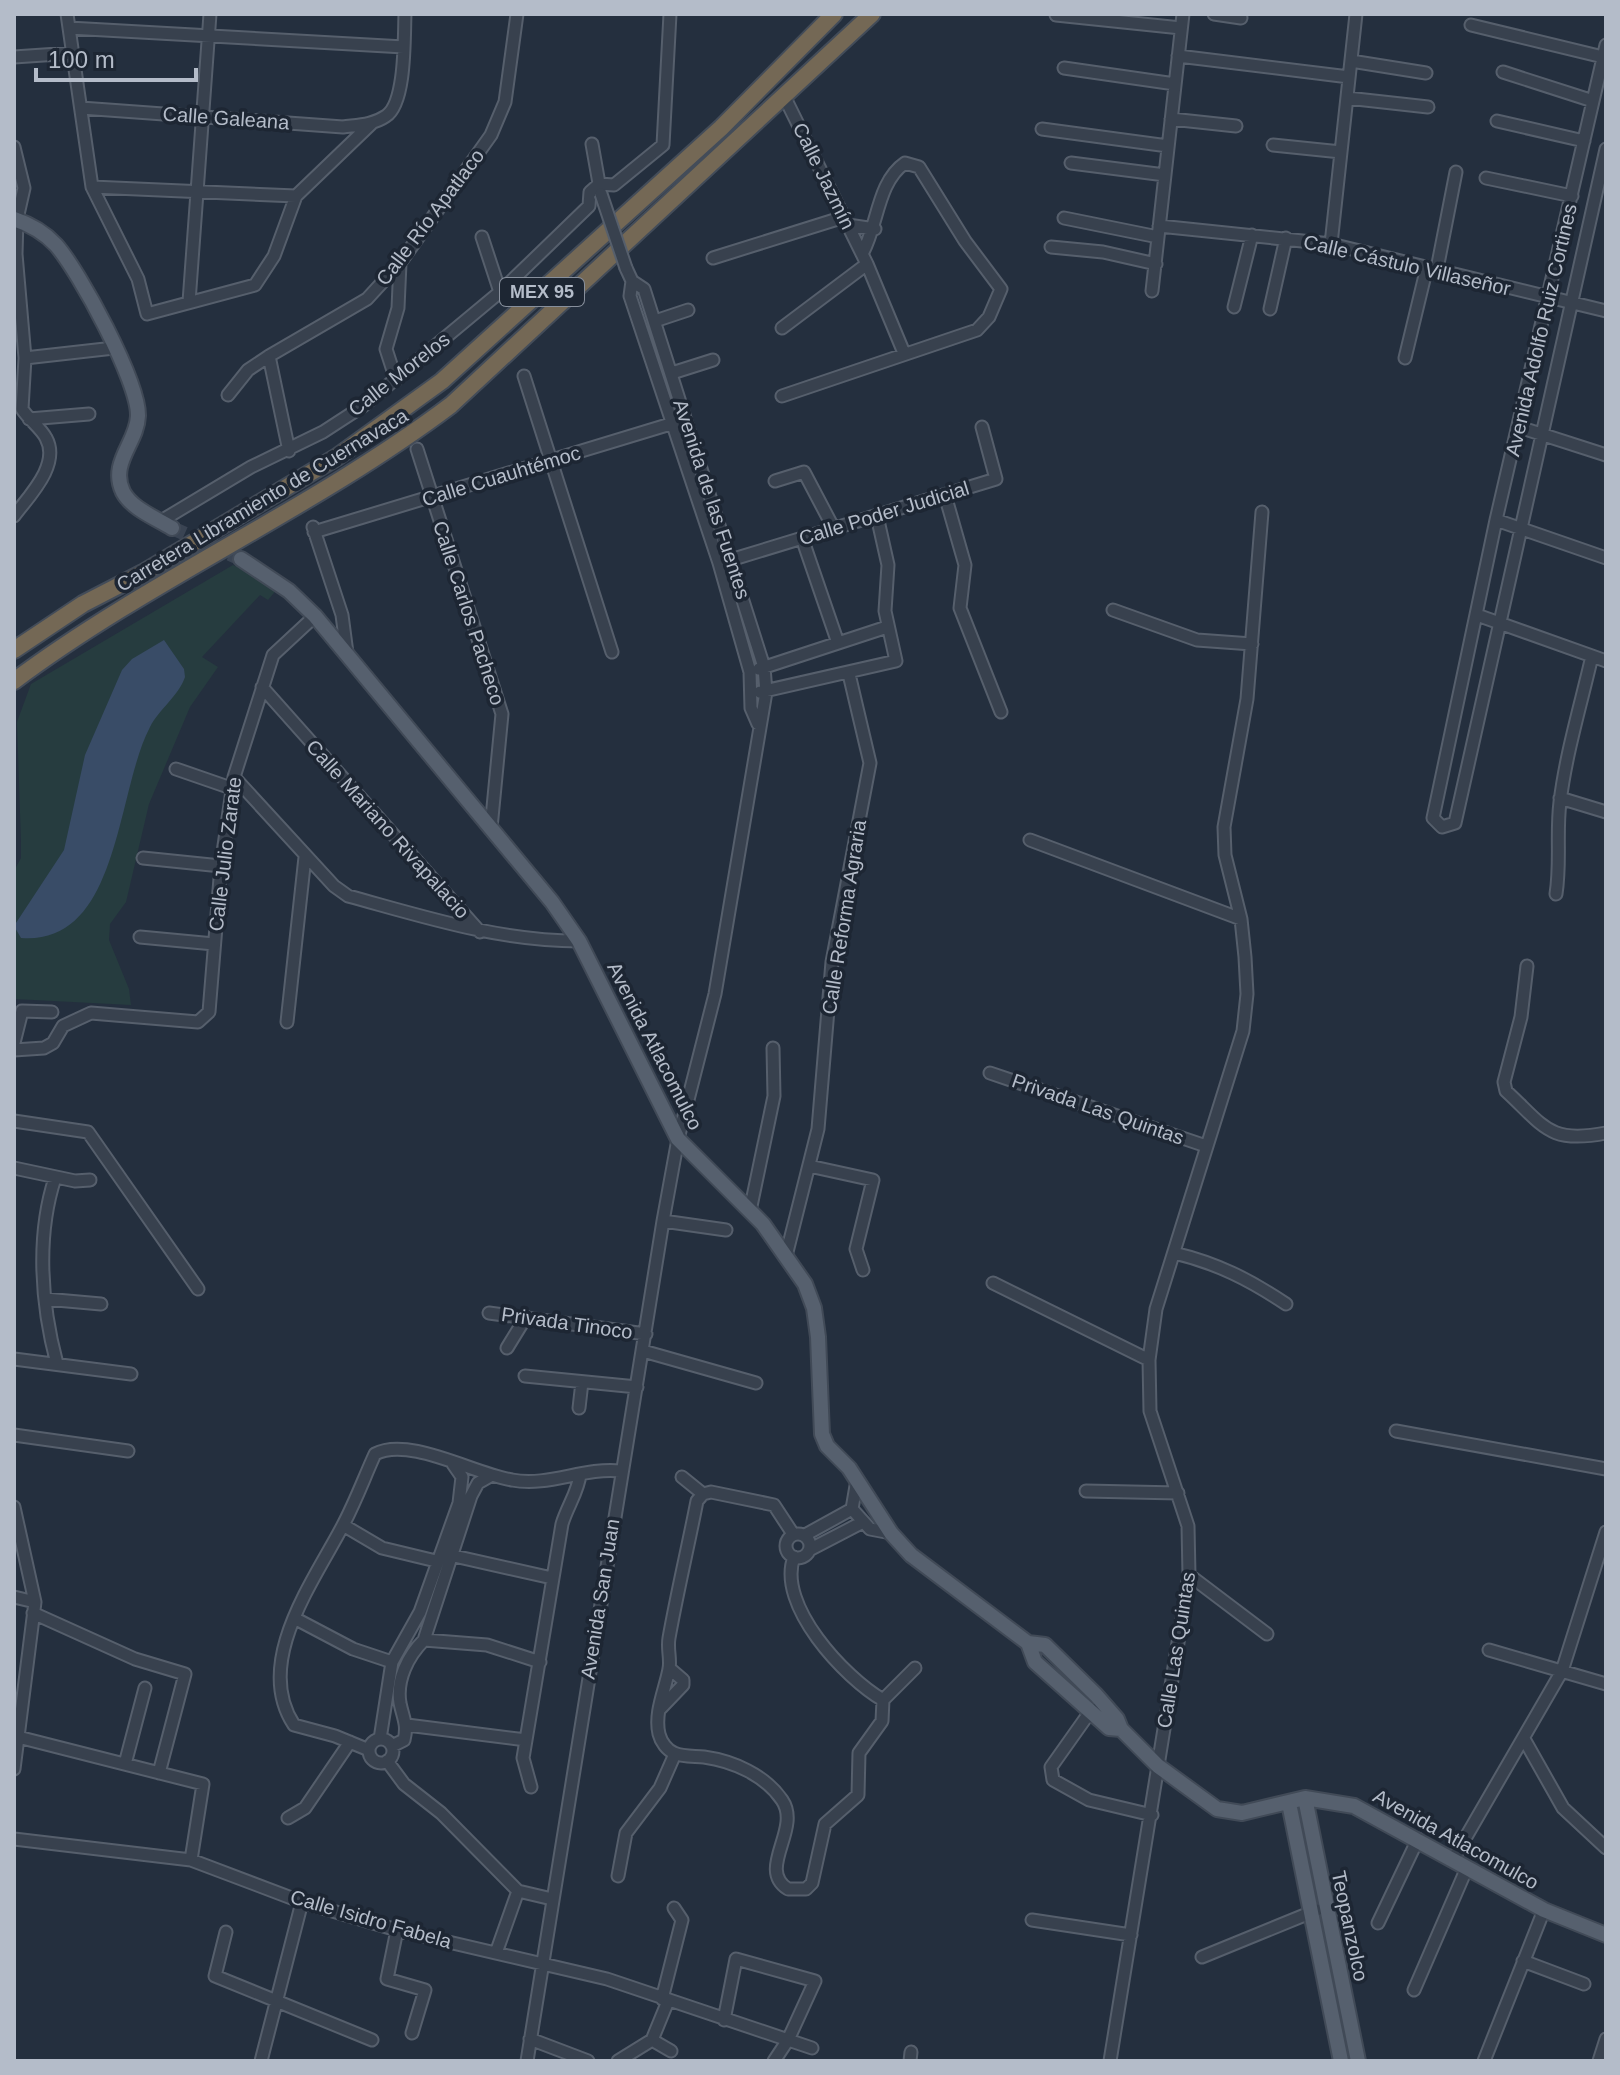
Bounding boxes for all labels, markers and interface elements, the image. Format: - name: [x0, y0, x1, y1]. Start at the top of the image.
- scale bar: [36, 32, 196, 82]
- text: 100 m: [48, 46, 115, 73]
- street label: Calle Galeana: [162, 103, 291, 133]
- street label: Calle Jazmín: [789, 119, 859, 233]
- street label: Calle Río Apatlaco: [372, 145, 488, 289]
- street label: Avenida Adolfo Ruiz Cortines: [1501, 202, 1581, 458]
- street label: Calle Cástulo Villaseñor: [1301, 230, 1513, 300]
- road number: MEX 95: [500, 278, 584, 306]
- street label: Calle Morelos: [344, 328, 454, 420]
- street label: Avenida de las Fuentes: [669, 396, 755, 602]
- street label: Carretera Libramiento de Cuernavaca: [112, 404, 412, 596]
- street label: Calle Cuauhtémoc: [419, 441, 583, 511]
- street label: Calle Poder Judicial: [796, 477, 972, 549]
- street label: Calle Carlos Pacheco: [429, 518, 509, 708]
- street label: Calle Mariano Rivapalacio: [302, 735, 474, 923]
- street label: Calle Julio Zarate: [205, 775, 245, 933]
- street label: Calle Reforma Agraria: [818, 817, 870, 1016]
- street label: Avenida Atlacomulco: [603, 958, 707, 1134]
- street label: Privada Las Quintas: [1009, 1069, 1187, 1149]
- street label: Privada Tinoco: [500, 1303, 634, 1343]
- street label: Avenida San Juan: [576, 1517, 624, 1681]
- street label: Calle Las Quintas: [1153, 1570, 1199, 1730]
- street label: Avenida Atlacomulco: [1370, 1784, 1542, 1894]
- street label: Teopanzolco: [1328, 1869, 1372, 1983]
- street label: Calle Isidro Fabela: [288, 1885, 455, 1953]

